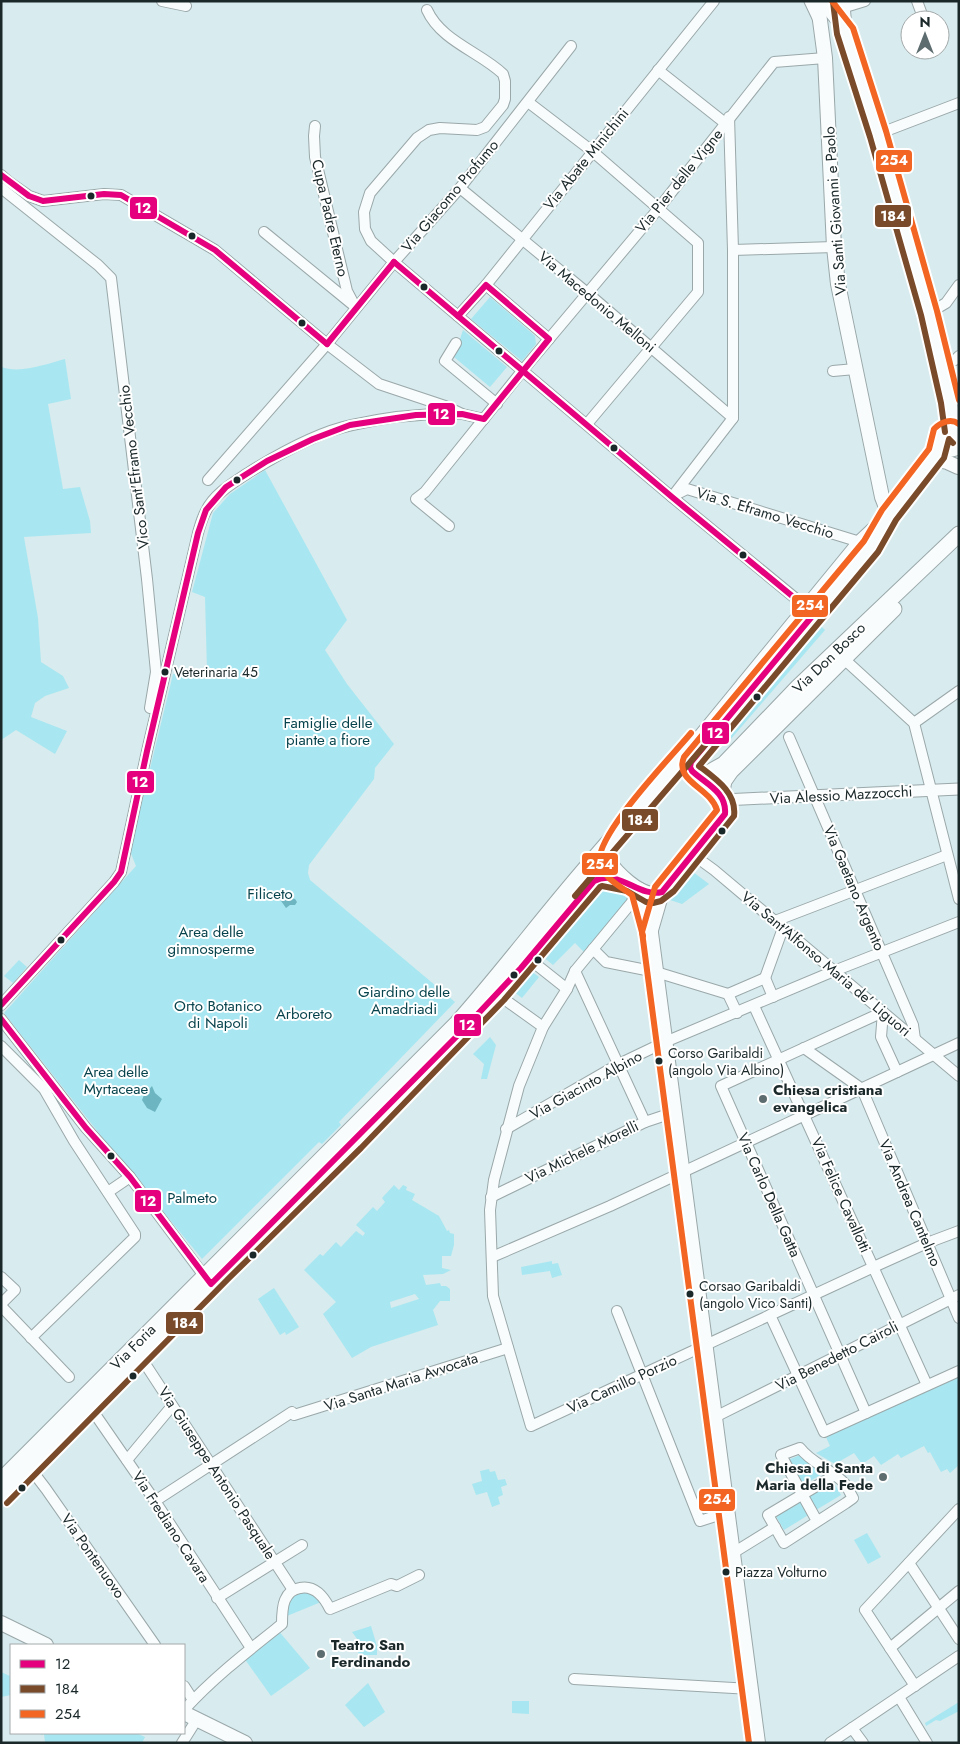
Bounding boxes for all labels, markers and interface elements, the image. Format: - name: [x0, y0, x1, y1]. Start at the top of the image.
- north arrow: [900, 10, 950, 60]
- text: N: [919, 12, 931, 32]
- street label: Via Abate Minichini: [538, 103, 634, 215]
- street label: Via Pier delle Vigne: [630, 124, 728, 238]
- street label: Via Santi Giovanni e Paolo: [818, 126, 852, 296]
- street label: Via Giacomo Profumo: [396, 135, 504, 257]
- line badge: 254: [875, 149, 913, 173]
- text: 254: [880, 150, 908, 170]
- street label: Cupa Padre Eterno: [306, 157, 354, 279]
- unlabelled marker: [86, 191, 96, 201]
- line badge: 12: [129, 196, 158, 220]
- text: 12: [135, 198, 151, 218]
- line badge: 184: [874, 204, 912, 228]
- text: 184: [880, 206, 906, 226]
- unlabelled marker: [187, 231, 197, 241]
- street label: Via Macedonio Melloni: [533, 246, 661, 358]
- unlabelled marker: [419, 282, 429, 292]
- unlabelled marker: [297, 318, 307, 328]
- unlabelled marker: [494, 346, 504, 356]
- street label: Vico Sant'Eframo Vecchio: [113, 384, 155, 550]
- line badge: 12: [427, 402, 456, 426]
- text: 12: [433, 404, 449, 424]
- unlabelled marker: [609, 443, 619, 453]
- unlabelled marker: [232, 475, 242, 485]
- street label: Via S. Eframo Vecchio: [694, 482, 836, 544]
- unlabelled marker: [738, 550, 748, 560]
- line badge: 254: [791, 594, 829, 618]
- text: 254: [796, 595, 824, 615]
- street label: Via Don Bosco: [787, 617, 871, 699]
- place label: Veterinaria 45: [174, 662, 258, 682]
- marker: Veterinaria 45: [160, 667, 170, 677]
- unlabelled marker: [752, 692, 762, 702]
- park label: Famiglie delle piante a fiore: [284, 712, 373, 751]
- line badge: 12: [701, 721, 730, 745]
- text: 12: [707, 723, 723, 743]
- line badge: 12: [126, 770, 155, 794]
- text: 12: [132, 772, 148, 792]
- street label: Via Alessio Mazzocchi: [769, 780, 913, 810]
- line badge: 184: [621, 808, 659, 832]
- text: 184: [627, 810, 653, 830]
- street label: Via Gaetano Argento: [818, 822, 890, 954]
- unlabelled marker: [717, 826, 727, 836]
- line badge: 254: [581, 852, 619, 876]
- text: 254: [586, 854, 614, 874]
- park label: Filiceto: [247, 883, 293, 905]
- street label: Via Sant'Alfonso Maria de' Liguori: [736, 886, 916, 1042]
- park label: Area delle gimnosperme: [167, 921, 255, 960]
- unlabelled marker: [56, 935, 66, 945]
- unlabelled marker: [533, 955, 543, 965]
- unlabelled marker: [509, 970, 519, 980]
- park label: Giardino delle Amadriadi: [358, 981, 450, 1020]
- park label: Orto Botanico di Napoli: [174, 995, 262, 1034]
- park label: Arboreto: [276, 1003, 332, 1025]
- line badge: 12: [453, 1013, 482, 1037]
- text: 12: [459, 1015, 475, 1035]
- place label: Corso Garibaldi (angolo Via Albino): [668, 1043, 784, 1080]
- street label: Via Giacinto Albino: [526, 1045, 646, 1125]
- marker: Corso Garibaldi (angolo Via Albino): [654, 1056, 664, 1066]
- park label: Area delle Myrtaceae: [83, 1061, 149, 1100]
- place label: Chiesa cristiana evangelica: [773, 1079, 882, 1118]
- marker: Chiesa cristiana evangelica: [757, 1093, 769, 1105]
- street label: Via Michele Morelli: [522, 1115, 642, 1189]
- street label: Via Carlo Della Gatta: [732, 1129, 806, 1261]
- street label: Via Felice Cavallotti: [806, 1134, 876, 1256]
- street label: Via Andrea Cantelmo: [873, 1136, 947, 1270]
- unlabelled marker: [106, 1151, 116, 1161]
- park label: Palmeto: [167, 1187, 217, 1209]
- line badge: 12: [134, 1189, 162, 1213]
- text: 12: [140, 1191, 156, 1211]
- unlabelled marker: [248, 1250, 258, 1260]
- place label: Corsao Garibaldi (angolo Vico Santi): [699, 1276, 813, 1313]
- marker: Corsao Garibaldi (angolo Vico Santi): [685, 1289, 695, 1299]
- line badge: 184: [165, 1311, 204, 1335]
- text: 184: [172, 1313, 198, 1333]
- street label: Via Benedetto Cairoli: [772, 1316, 902, 1396]
- street label: Via Foria: [105, 1319, 161, 1375]
- street label: Via Santa Maria Avvocata: [321, 1347, 481, 1417]
- street label: Via Camillo Porzio: [564, 1349, 680, 1419]
- unlabelled marker: [128, 1371, 138, 1381]
- street label: Via Giuseppe Antonio Pasquale: [153, 1382, 281, 1564]
- place label: Chiesa di Santa Maria della Fede: [756, 1457, 873, 1496]
- street label: Via Frediano Cavara: [127, 1467, 215, 1587]
- marker: Chiesa di Santa Maria della Fede: [877, 1471, 889, 1483]
- unlabelled marker: [17, 1483, 27, 1493]
- line badge: 254: [698, 1488, 736, 1512]
- text: 254: [703, 1489, 731, 1509]
- street label: Via Pontenuovo: [56, 1509, 130, 1603]
- place label: Piazza Volturno: [735, 1562, 827, 1582]
- marker: Piazza Volturno: [721, 1567, 731, 1577]
- place label: Teatro San Ferdinando: [331, 1634, 411, 1673]
- legend: [10, 1644, 185, 1734]
- marker: Teatro San Ferdinando: [315, 1648, 327, 1660]
- text: 12: [55, 1653, 70, 1675]
- text: 184: [55, 1678, 79, 1700]
- text: 254: [55, 1703, 81, 1725]

